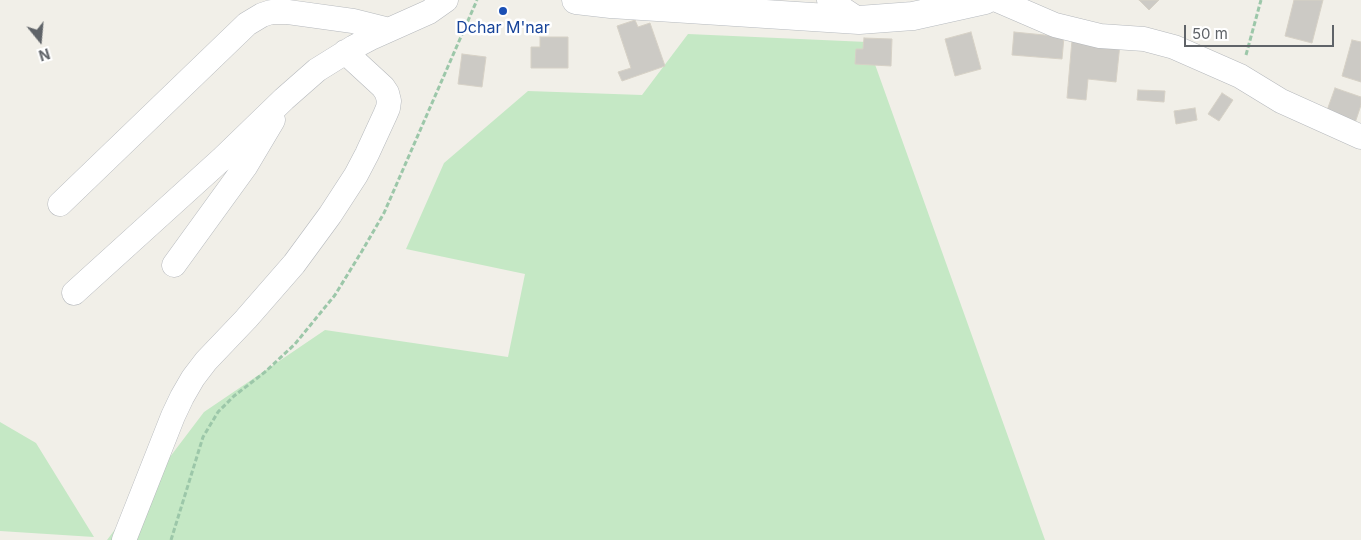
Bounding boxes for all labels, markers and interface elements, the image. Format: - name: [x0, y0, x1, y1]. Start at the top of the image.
- marker: Dchar M'nar: [497, 5, 509, 17]
- north arrow: [15, 15, 65, 65]
- scale bar: [1186, 15, 1336, 47]
- place label: Dchar M'nar: [456, 18, 550, 38]
- text: 50 m: [1192, 24, 1228, 43]
- text: N: [37, 45, 52, 65]

